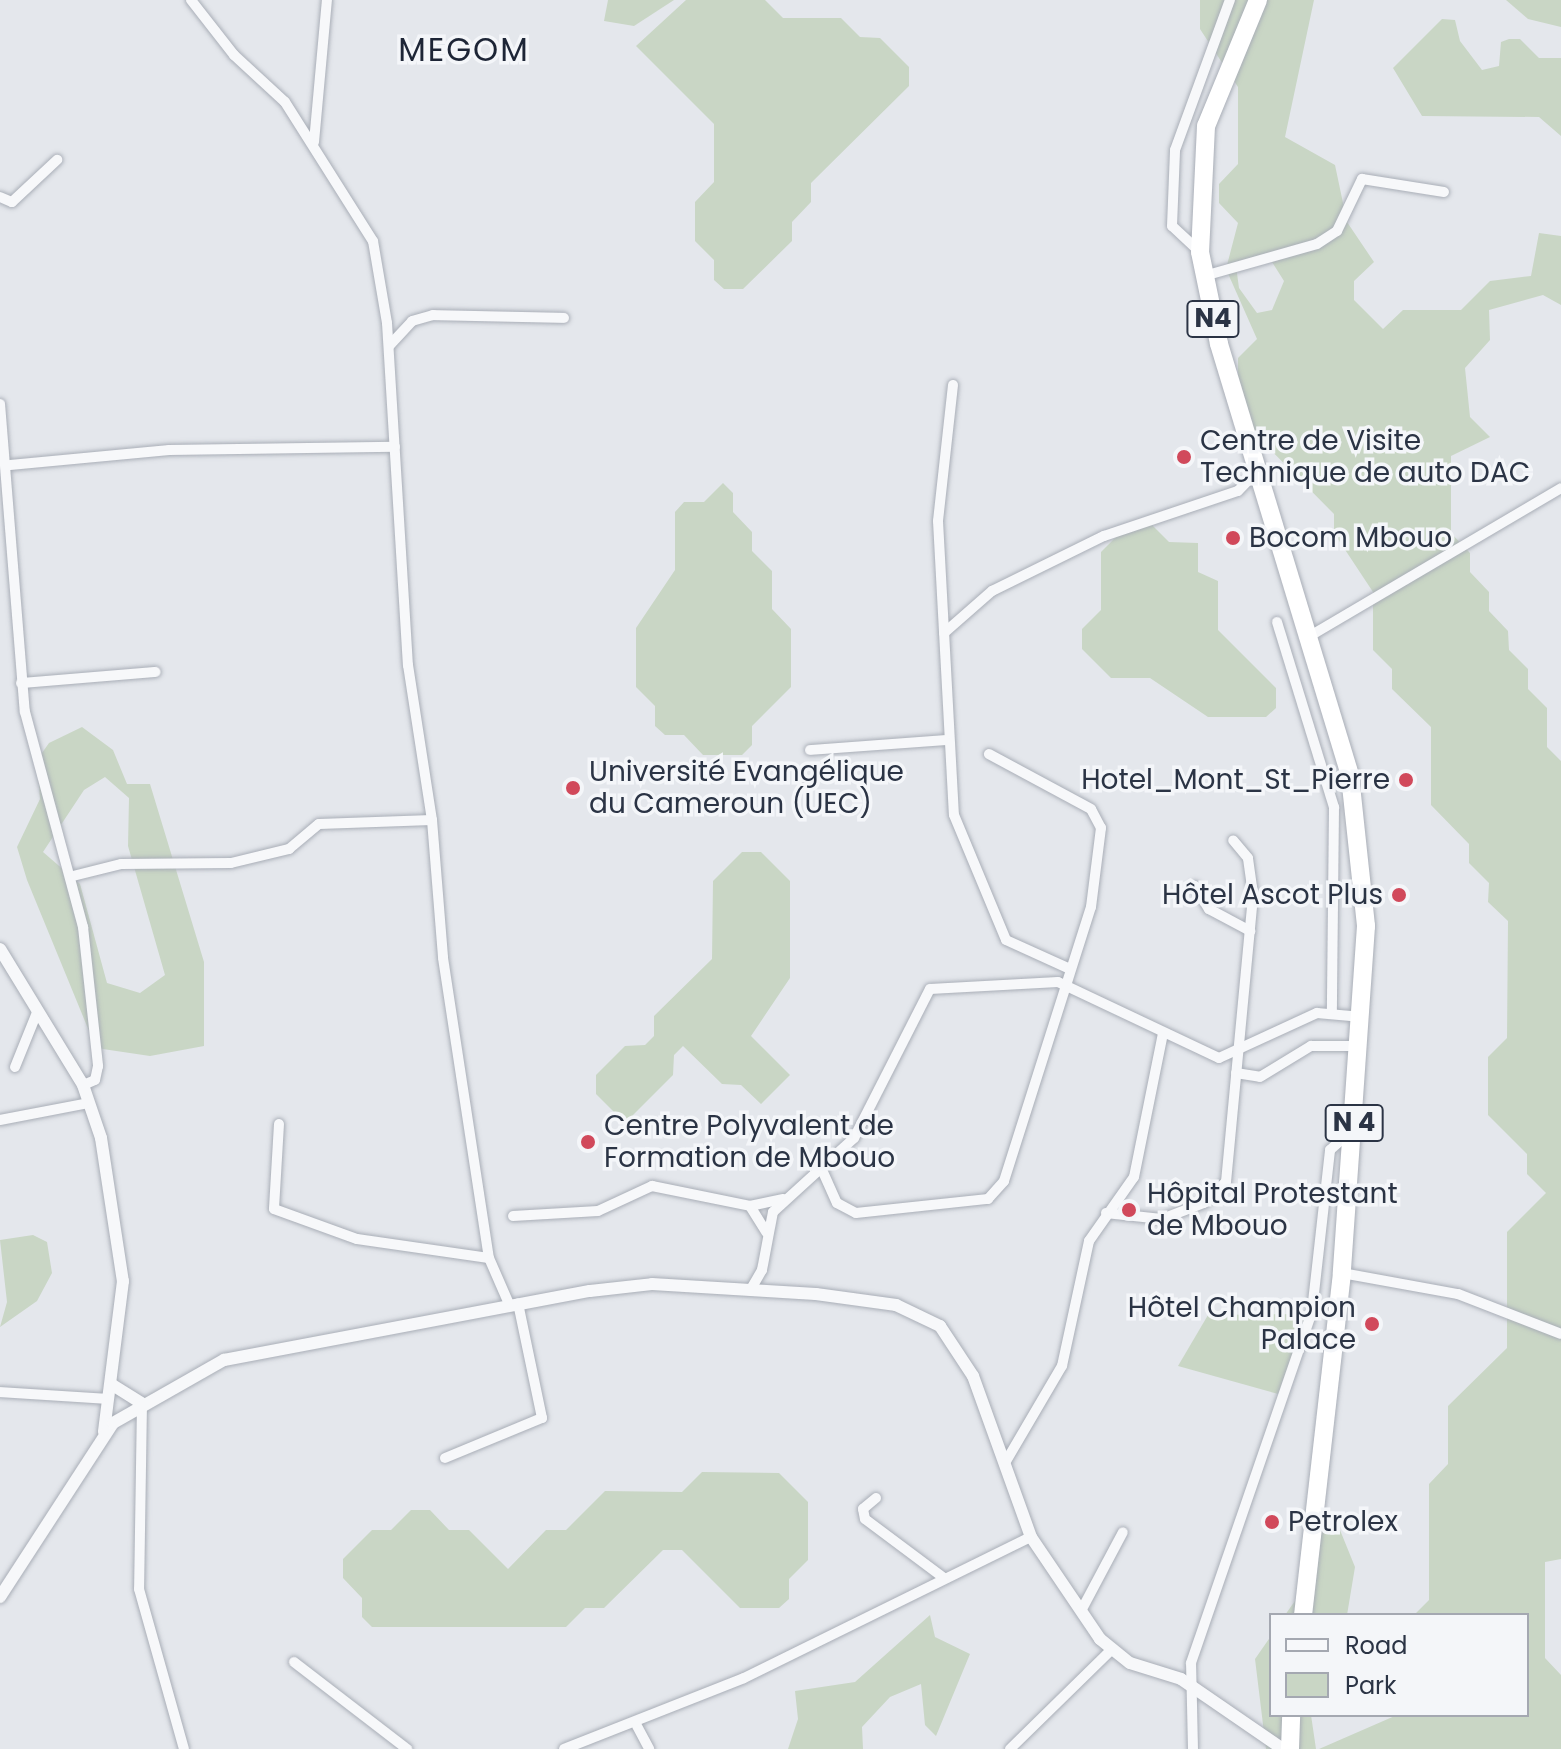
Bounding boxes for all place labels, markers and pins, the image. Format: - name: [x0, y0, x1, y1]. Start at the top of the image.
- place label: Centre de Visite Technique de auto DAC: [1200, 424, 1530, 490]
- marker: Centre de Visite Technique de auto DAC: [1175, 448, 1193, 466]
- place label: Bocom Mbouo: [1249, 521, 1452, 555]
- marker: Bocom Mbouo: [1224, 529, 1242, 547]
- place label: Université Evangélique du Cameroun (UEC): [589, 755, 904, 821]
- place label: Hotel_Mont_St_Pierre: [1081, 763, 1390, 797]
- marker: Hotel_Mont_St_Pierre: [1397, 771, 1415, 789]
- marker: Université Evangélique du Cameroun (UEC): [564, 779, 582, 797]
- place label: Hôtel Ascot Plus: [1162, 878, 1383, 912]
- marker: Hôtel Ascot Plus: [1390, 886, 1408, 904]
- place label: Centre Polyvalent de Formation de Mbouo: [604, 1109, 895, 1175]
- marker: Centre Polyvalent de Formation de Mbouo: [579, 1133, 597, 1151]
- place label: Hôpital Protestant de Mbouo: [1147, 1177, 1398, 1243]
- marker: Hôpital Protestant de Mbouo: [1118, 1199, 1140, 1221]
- place label: Hôtel Champion Palace: [1128, 1291, 1356, 1357]
- marker: Hôtel Champion Palace: [1363, 1315, 1381, 1333]
- place label: Petrolex: [1288, 1505, 1398, 1539]
- marker: Petrolex: [1263, 1513, 1281, 1531]

